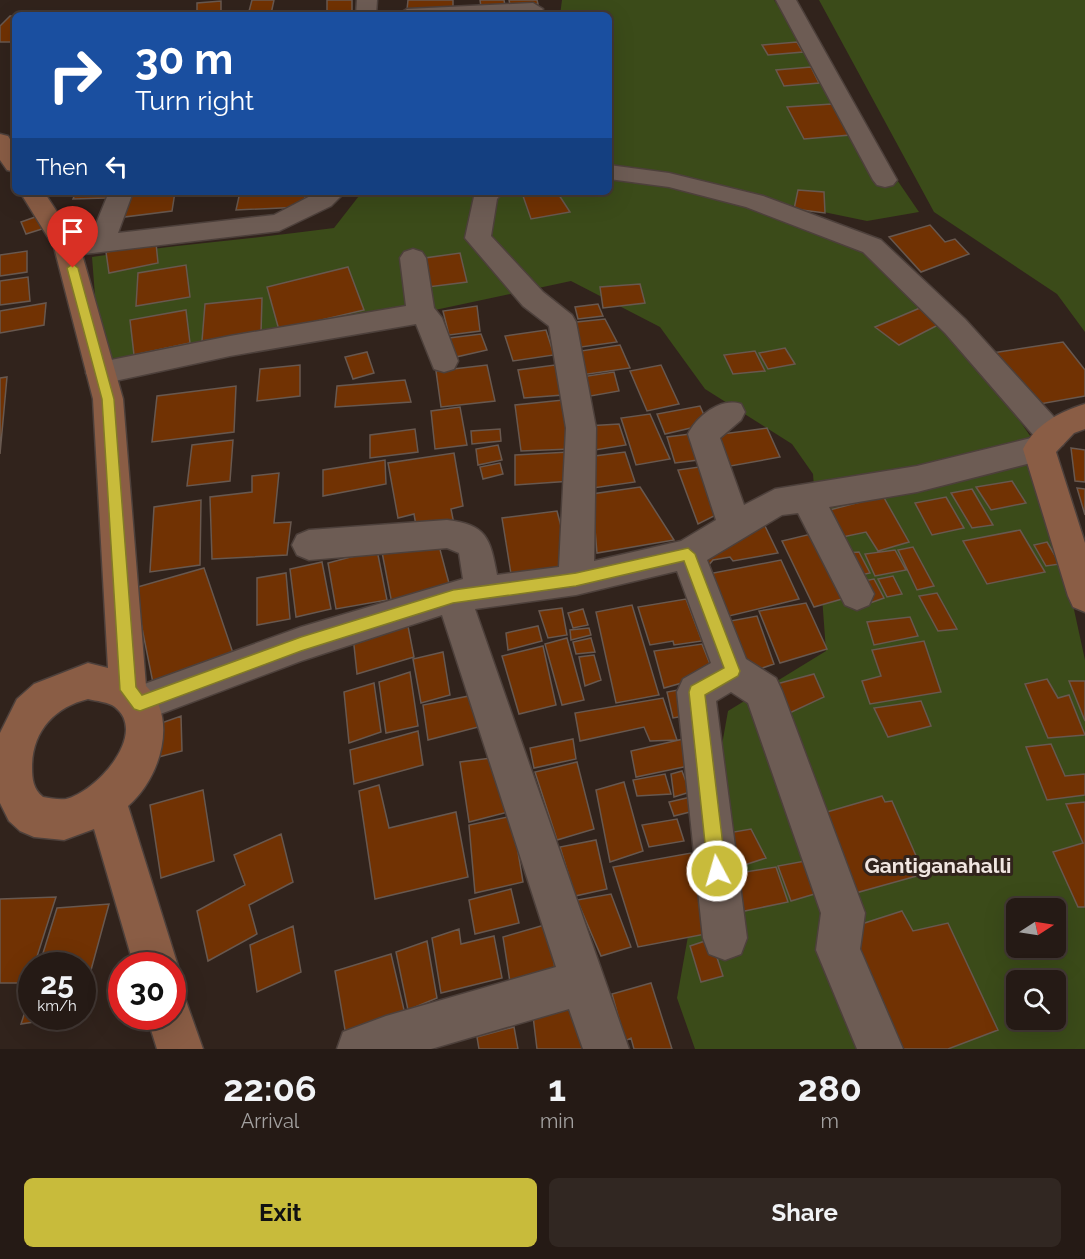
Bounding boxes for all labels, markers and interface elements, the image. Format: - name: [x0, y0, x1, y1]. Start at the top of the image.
- text: 30 m: [135, 35, 233, 84]
- icon: right: [36, 36, 114, 114]
- text: Turn right: [135, 85, 254, 116]
- icon: left: [100, 150, 133, 183]
- text: Then: [36, 154, 88, 180]
- pin: [47, 206, 98, 268]
- icon: arrive: [56, 215, 89, 248]
- position arrow: [685, 839, 749, 903]
- district label: Gantiganahalli: [865, 853, 1011, 878]
- north arrow: [1006, 898, 1066, 958]
- map controls: [1006, 898, 1066, 1030]
- speed limit sign: 30: [108, 952, 186, 1030]
- text: 25: [40, 966, 74, 1001]
- button: search: [1006, 970, 1066, 1030]
- text: km/h: [37, 997, 77, 1015]
- text: 22:06: [223, 1067, 317, 1109]
- text: 1: [548, 1067, 566, 1109]
- text: 280: [798, 1067, 862, 1109]
- text: Arrival: [241, 1109, 299, 1133]
- text: min: [540, 1109, 574, 1133]
- text: m: [820, 1109, 839, 1133]
- button: Exit: [24, 1178, 537, 1247]
- button: Share: [549, 1178, 1061, 1247]

